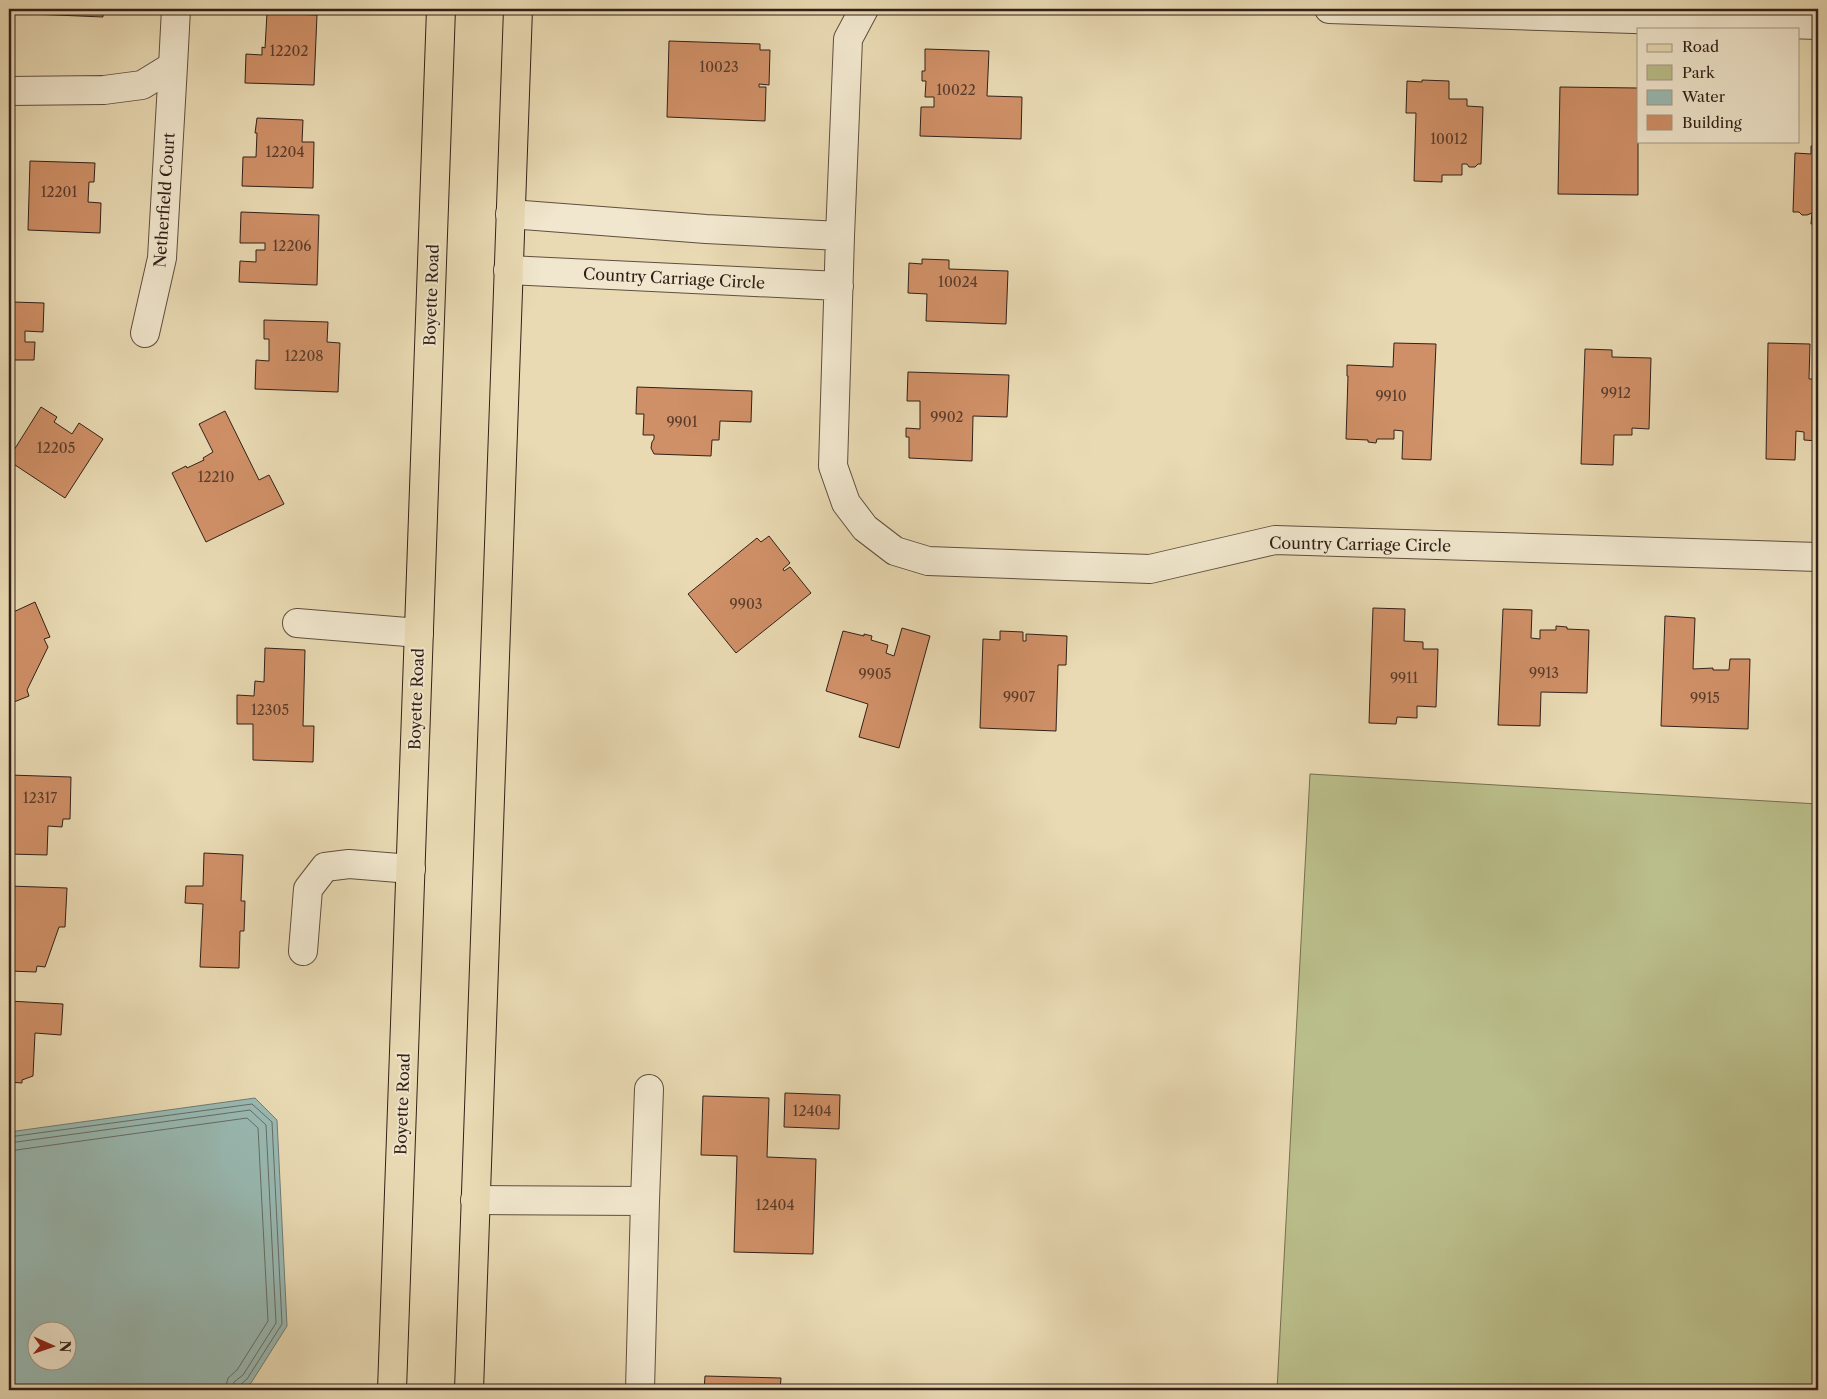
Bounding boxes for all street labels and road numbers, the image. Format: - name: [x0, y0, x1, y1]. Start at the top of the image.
- street label: Netherfield Court: [149, 131, 179, 268]
- street label: Boyette Road: [419, 243, 443, 346]
- street label: Country Carriage Circle: [583, 263, 765, 293]
- street label: Country Carriage Circle: [1269, 532, 1451, 556]
- street label: Boyette Road: [404, 647, 428, 750]
- street label: Boyette Road: [390, 1052, 414, 1155]

